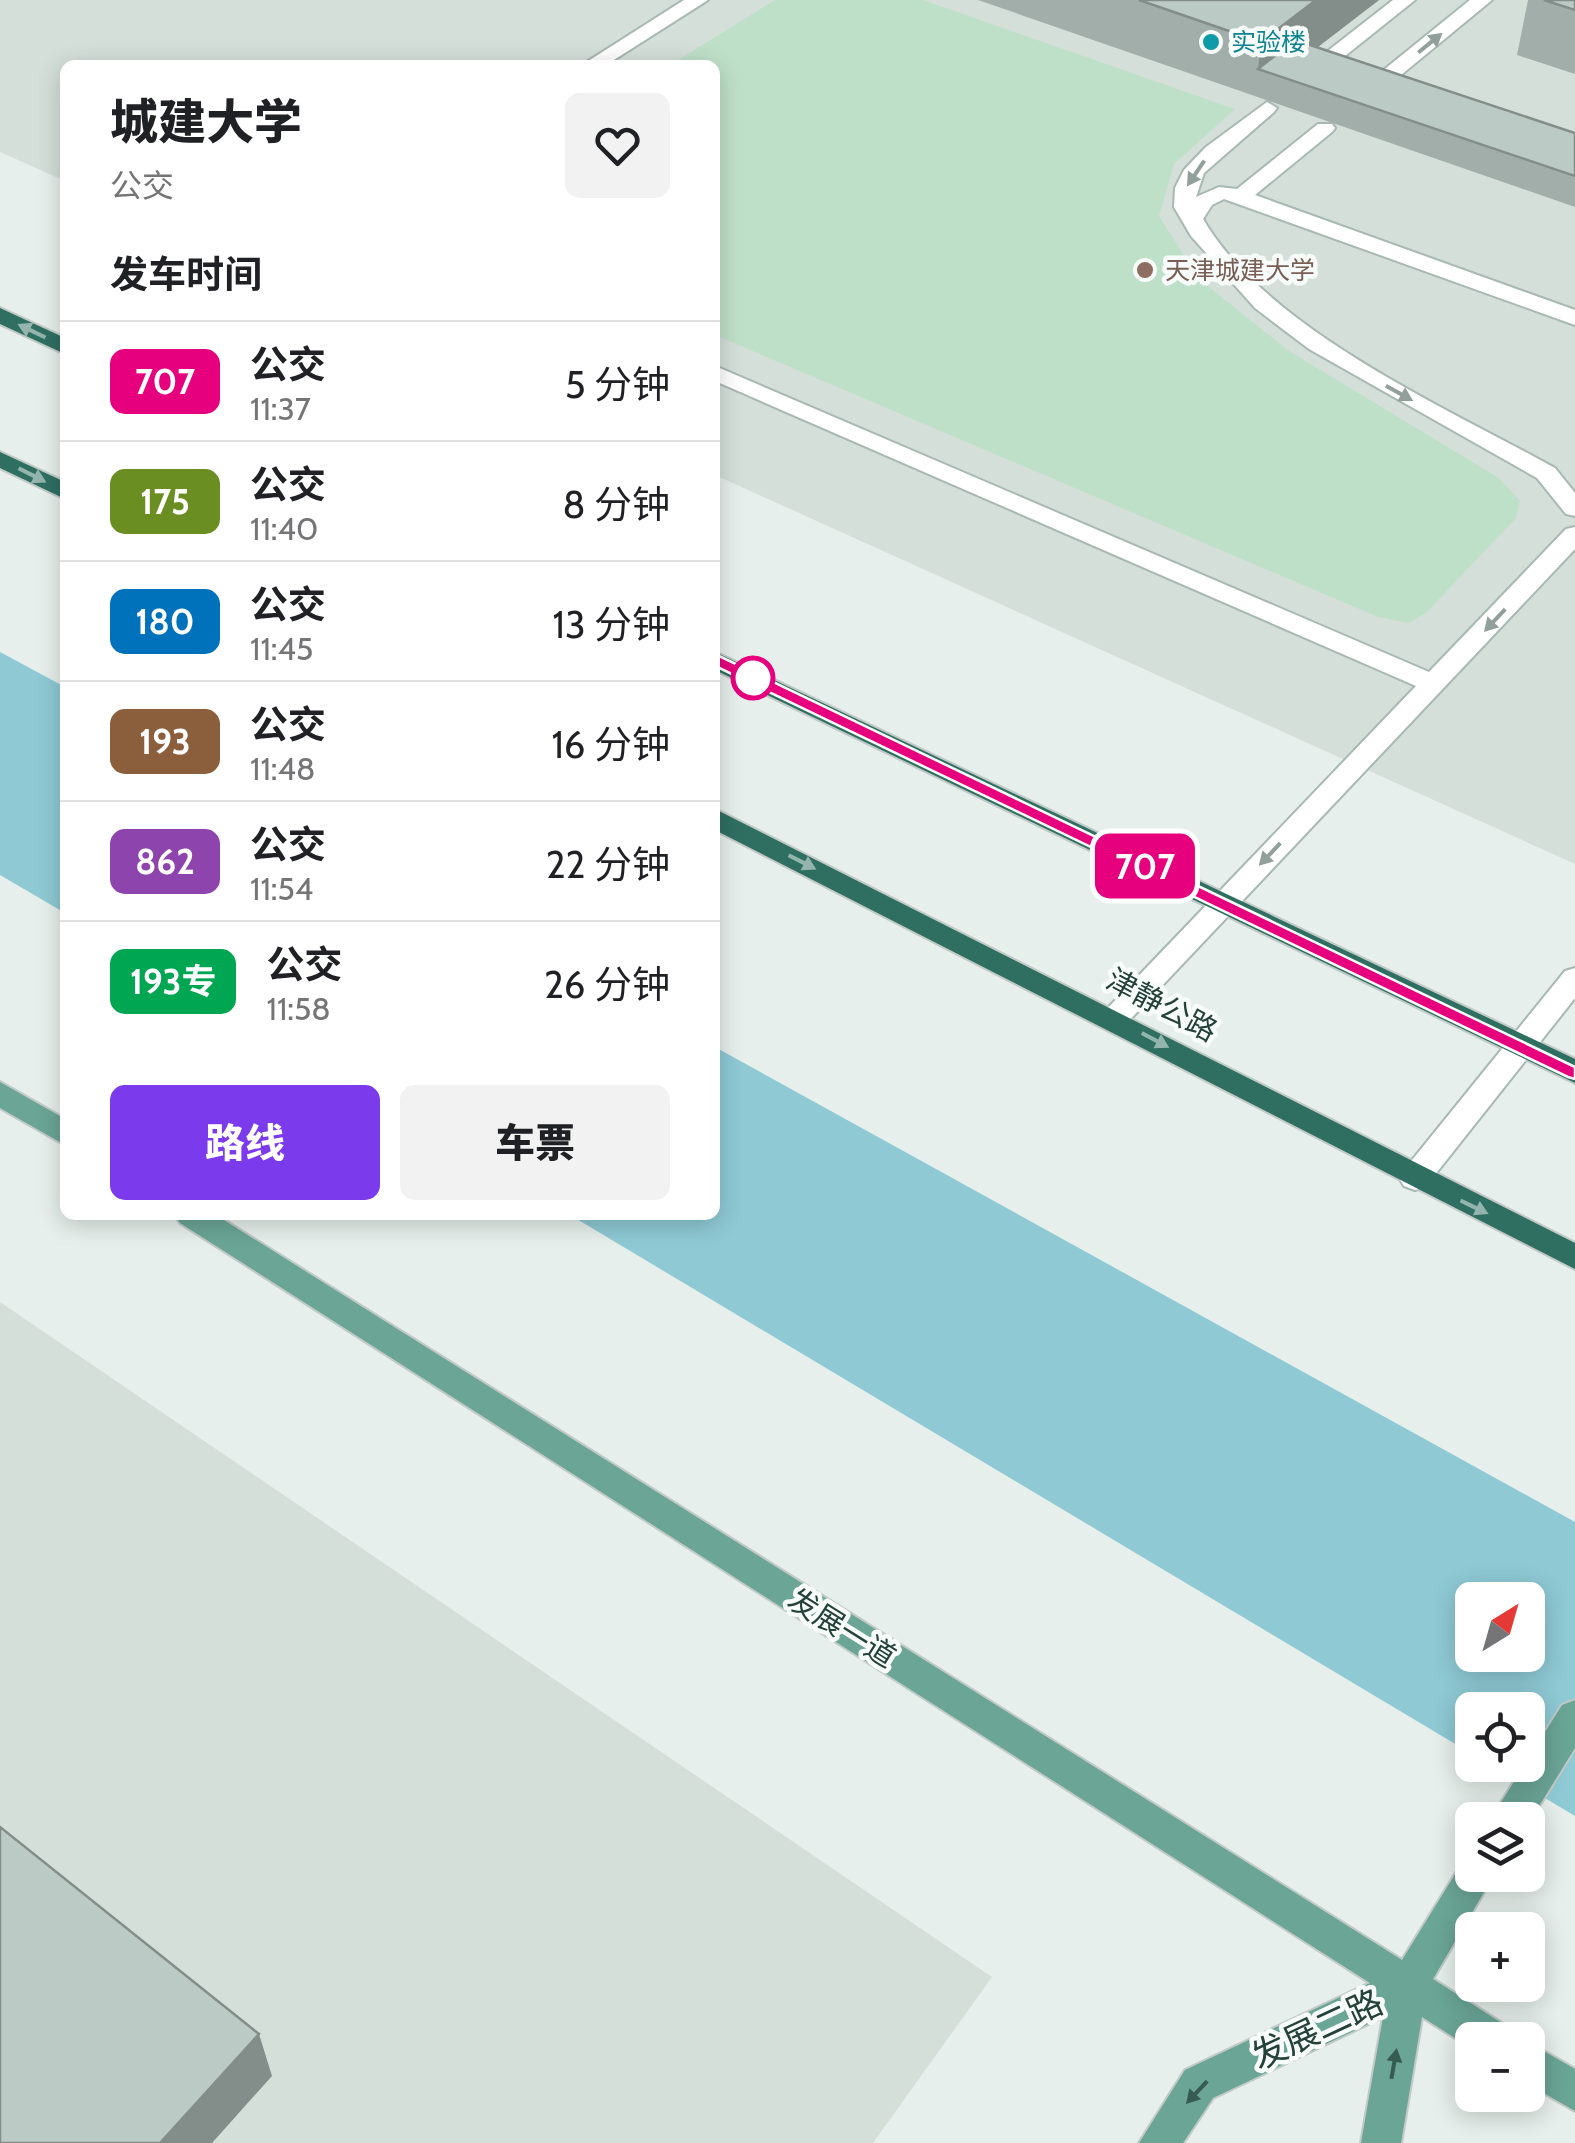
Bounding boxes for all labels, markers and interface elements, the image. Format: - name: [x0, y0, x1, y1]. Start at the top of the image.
- place label: 实验楼: [1231, 27, 1306, 57]
- marker: 实验楼: [1200, 31, 1222, 53]
- one-way arrow: [1417, 33, 1442, 54]
- text: 城建大学: [110, 93, 302, 151]
- button: heart: [565, 93, 670, 198]
- one-way arrow: [1187, 160, 1206, 186]
- text: 公交: [110, 166, 174, 205]
- text: 发车时间: [110, 251, 262, 298]
- place label: 天津城建大学: [1165, 255, 1315, 285]
- marker: 天津城建大学: [1134, 259, 1156, 281]
- one-way arrow: [18, 323, 47, 340]
- text: 公交: [250, 341, 326, 388]
- text: 707: [135, 360, 195, 403]
- text: 5 分钟: [565, 361, 670, 408]
- one-way arrow: [1385, 384, 1413, 402]
- text: 11:37: [250, 389, 311, 428]
- text: 公交: [250, 461, 326, 508]
- one-way arrow: [18, 466, 47, 483]
- text: 175: [140, 480, 190, 523]
- text: 8 分钟: [562, 481, 670, 528]
- text: 11:40: [250, 509, 318, 548]
- text: 公交: [250, 581, 326, 628]
- text: 180: [136, 600, 194, 643]
- text: 13 分钟: [553, 601, 670, 648]
- one-way arrow: [1484, 608, 1507, 632]
- text: 11:45: [250, 629, 313, 668]
- unlabelled marker: [732, 657, 774, 699]
- text: 公交: [250, 701, 326, 748]
- text: 193: [139, 720, 191, 763]
- text: 16 分钟: [551, 721, 670, 768]
- text: 11:48: [250, 749, 315, 788]
- text: 公交: [250, 821, 326, 868]
- line badge: 707: [1088, 834, 1202, 898]
- text: 862: [135, 840, 195, 883]
- text: 22 分钟: [546, 841, 670, 888]
- one-way arrow: [1259, 842, 1282, 866]
- text: 707: [1115, 845, 1175, 888]
- one-way arrow: [788, 853, 817, 870]
- text: 11:54: [250, 869, 313, 908]
- text: 公交: [266, 941, 342, 988]
- text: 193专: [130, 960, 216, 1003]
- street label: 津静公路: [1100, 960, 1224, 1050]
- text: 26 分钟: [544, 961, 670, 1008]
- text: 11:58: [266, 989, 331, 1028]
- one-way arrow: [1140, 1032, 1169, 1049]
- button: 路线: [110, 1085, 380, 1200]
- button: 车票: [400, 1085, 670, 1200]
- one-way arrow: [1459, 1198, 1488, 1215]
- street label: 发展一道: [781, 1581, 903, 1675]
- north arrow: [1455, 1582, 1545, 1672]
- map controls: [1455, 1582, 1545, 2112]
- button: locate: [1455, 1692, 1545, 1782]
- button: layers: [1455, 1802, 1545, 1892]
- button: +: [1455, 1912, 1545, 2002]
- street label: 发展二路: [1244, 1980, 1390, 2078]
- button: −: [1455, 2022, 1545, 2112]
- one-way arrow: [1387, 2048, 1402, 2079]
- one-way arrow: [1186, 2079, 1209, 2103]

